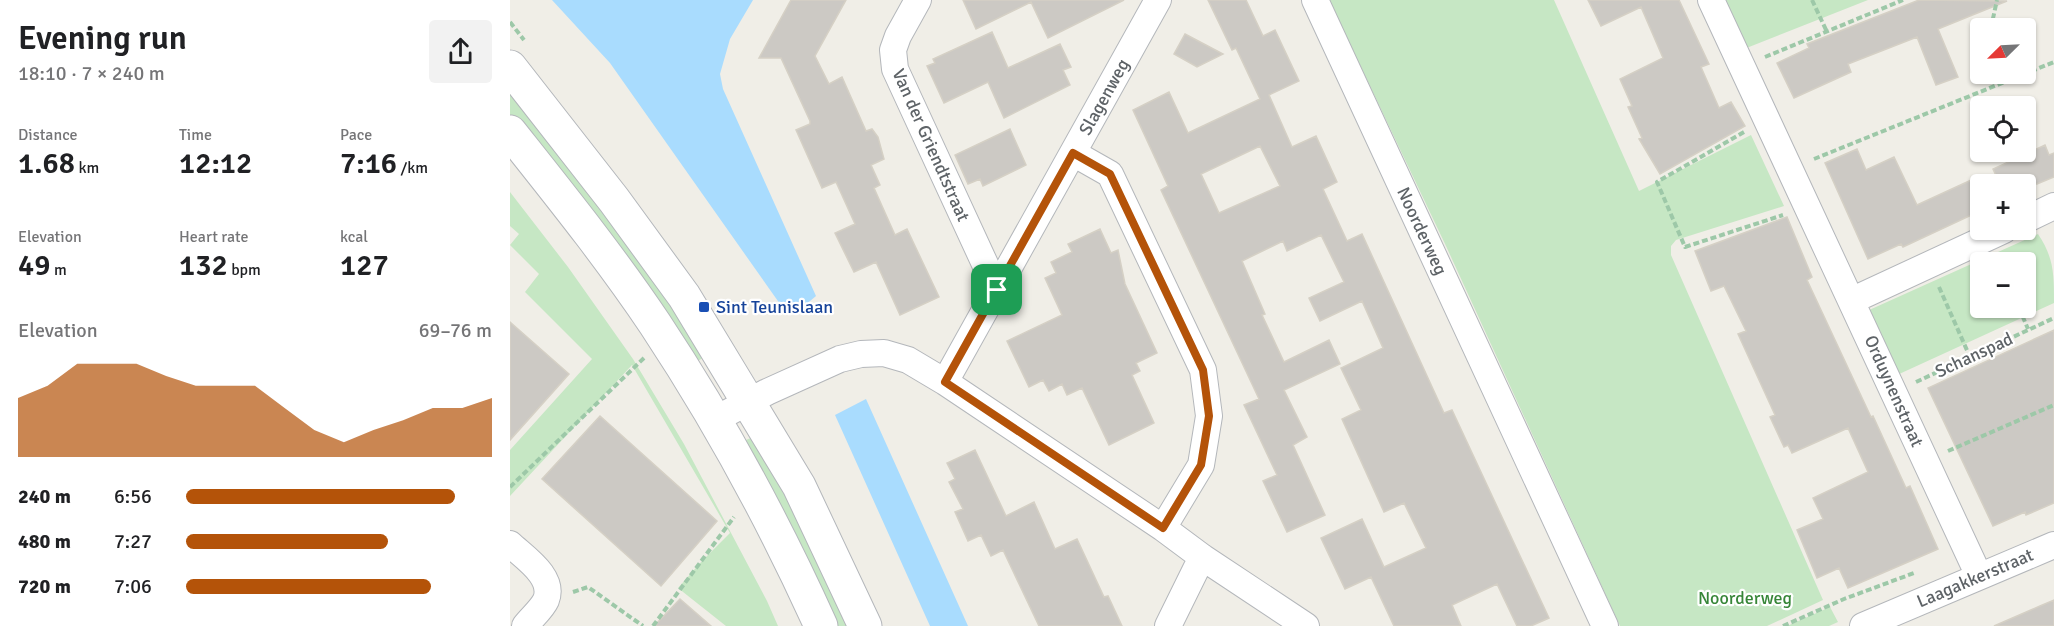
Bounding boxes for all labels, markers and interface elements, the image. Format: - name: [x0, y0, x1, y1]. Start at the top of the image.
- text: Evening run: [18, 18, 187, 59]
- north arrow: [1970, 18, 2036, 84]
- map controls: [1970, 18, 2036, 318]
- button: share: [429, 20, 492, 83]
- street label: Slagenweg: [1074, 55, 1134, 139]
- text: 18:10 · 7 × 240 m: [18, 61, 165, 86]
- street label: Van der Griendtstraat: [887, 65, 975, 225]
- button: locate: [1970, 96, 2036, 162]
- text: Distance: [18, 125, 78, 145]
- text: Time: [179, 125, 212, 145]
- text: Pace: [340, 125, 372, 145]
- text: 1.68: [18, 145, 75, 182]
- text: 12:12: [179, 145, 252, 182]
- text: 7:16: [340, 145, 397, 182]
- text: km: [75, 158, 99, 178]
- text: /km: [397, 158, 428, 178]
- button: +: [1970, 174, 2036, 240]
- street label: Noorderweg: [1392, 184, 1452, 278]
- text: Elevation: [18, 227, 82, 247]
- text: Heart rate: [179, 227, 248, 247]
- text: kcal: [340, 227, 368, 247]
- text: 49: [18, 247, 50, 284]
- text: 132: [179, 247, 228, 284]
- text: 127: [340, 247, 389, 284]
- button: −: [1970, 252, 2036, 318]
- text: m: [50, 260, 67, 280]
- text: bpm: [228, 260, 261, 280]
- pin: [971, 264, 1022, 315]
- icon: arrive: [980, 273, 1013, 306]
- place label: Sint Teunislaan: [716, 296, 833, 318]
- marker: Sint Teunislaan: [697, 300, 711, 314]
- text: Elevation: [18, 318, 98, 343]
- text: 69–76 m: [419, 318, 492, 343]
- street label: Schanspad: [1932, 327, 2016, 383]
- street label: Orduynenstraat: [1860, 332, 1928, 450]
- text: 240 m: [18, 484, 71, 509]
- text: 6:56: [114, 484, 152, 509]
- text: 480 m: [18, 529, 71, 554]
- text: 7:27: [114, 529, 152, 554]
- street label: Laagakkerstraat: [1913, 544, 2037, 612]
- text: 720 m: [18, 574, 71, 599]
- text: 7:06: [114, 574, 152, 599]
- park label: Noorderweg: [1698, 587, 1792, 609]

